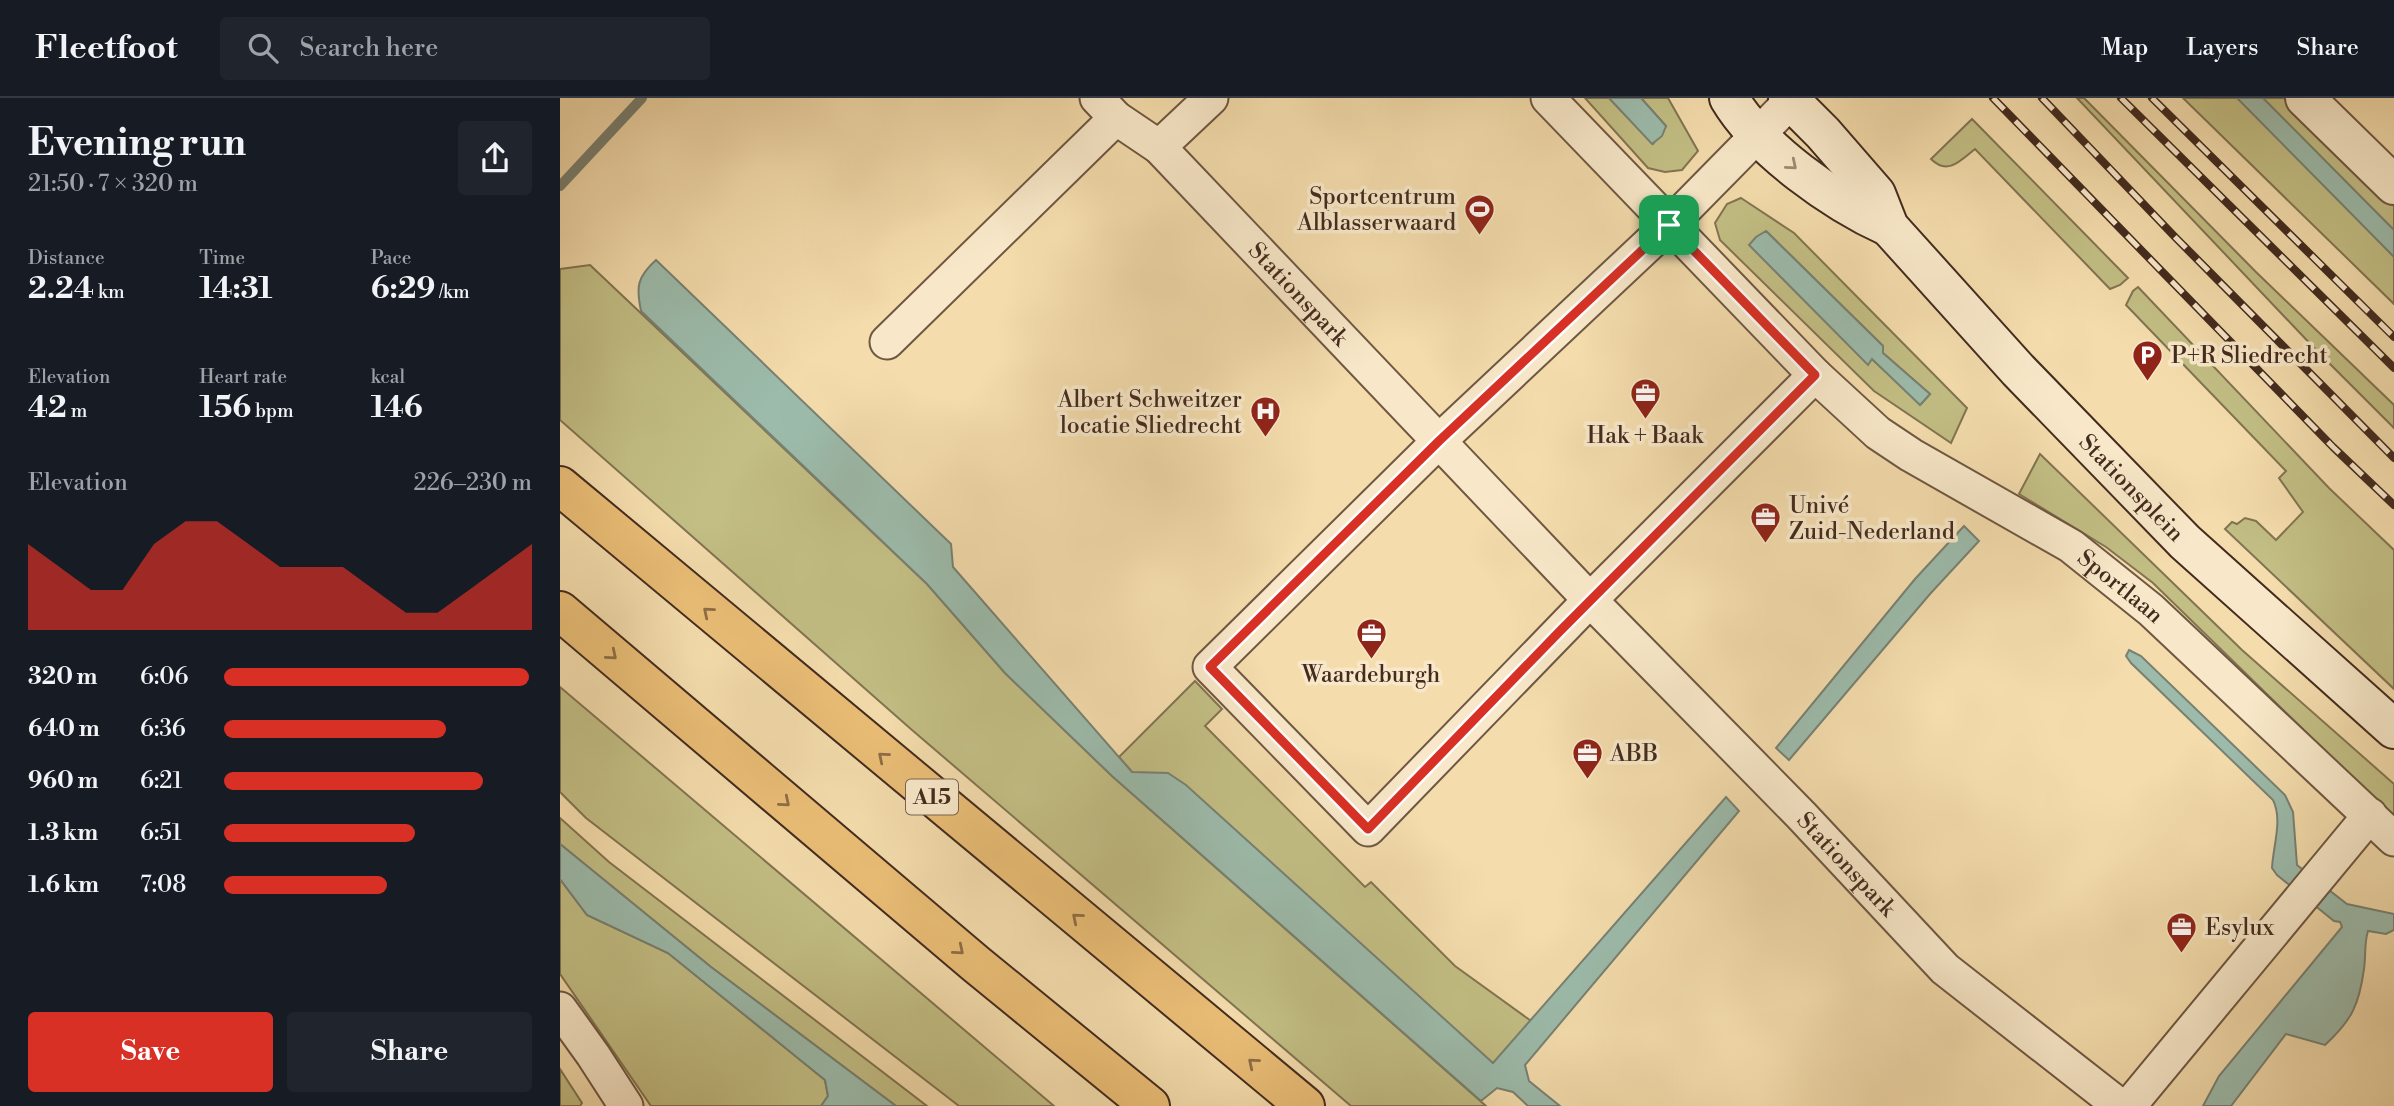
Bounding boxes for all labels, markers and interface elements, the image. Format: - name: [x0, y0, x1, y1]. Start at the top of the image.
- search box: [220, 17, 710, 80]
- text: Fleetfoot: [35, 28, 178, 69]
- icon: search: [244, 29, 282, 67]
- text: Search here: [300, 32, 438, 64]
- text: Map: [2101, 33, 2148, 63]
- text: Layers: [2186, 33, 2258, 63]
- text: Share: [2296, 33, 2359, 63]
- text: Evening run: [28, 120, 246, 167]
- button: share: [458, 121, 532, 195]
- one-way arrow: [1784, 157, 1797, 169]
- text: 21:50 · 7 × 320 m: [28, 170, 198, 198]
- place label: Sportcentrum Alblasserwaard: [1296, 183, 1456, 237]
- sports icon: Sportcentrum Alblasserwaard: [1462, 192, 1496, 236]
- pin: [1639, 195, 1699, 255]
- icon: arrive: [1650, 206, 1688, 244]
- street label: Stationspark: [1242, 237, 1354, 353]
- text: Distance: [28, 246, 105, 270]
- text: Time: [199, 246, 245, 270]
- text: Pace: [371, 246, 411, 270]
- text: 2.24: [28, 270, 94, 308]
- text: 14:31: [199, 270, 272, 308]
- text: 6:29: [371, 270, 435, 308]
- text: km: [94, 280, 125, 304]
- text: /km: [435, 280, 470, 304]
- parking icon: P+R Sliedrecht: [2131, 338, 2165, 382]
- place label: P+R Sliedrecht: [2171, 342, 2328, 370]
- text: Elevation: [28, 365, 110, 389]
- text: Heart rate: [199, 365, 287, 389]
- text: kcal: [371, 365, 405, 389]
- office icon: Hak + Baak: [1628, 377, 1662, 421]
- place label: Albert Schweitzer locatie Sliedrecht: [1057, 386, 1242, 440]
- text: 42: [28, 389, 67, 427]
- text: 156: [199, 389, 251, 427]
- text: 146: [371, 389, 423, 427]
- hospital icon: Albert Schweitzer locatie Sliedrecht: [1248, 395, 1282, 439]
- text: m: [67, 399, 87, 423]
- text: bpm: [251, 399, 294, 423]
- place label: Hak + Baak: [1587, 422, 1704, 450]
- street label: Stationsplein: [2073, 429, 2190, 548]
- text: Elevation: [28, 469, 128, 497]
- text: 226–230 m: [414, 469, 532, 497]
- place label: Univé Zuid-Nederland: [1789, 492, 1955, 546]
- office icon: Univé Zuid-Nederland: [1749, 501, 1783, 545]
- street label: Sportlaan: [2072, 544, 2169, 630]
- one-way arrow: [704, 608, 717, 620]
- office icon: Waardeburgh: [1354, 616, 1388, 660]
- one-way arrow: [604, 647, 617, 659]
- place label: Waardeburgh: [1301, 661, 1441, 689]
- text: 320 m: [28, 663, 98, 691]
- text: 6:06: [140, 663, 188, 691]
- text: 640 m: [28, 715, 100, 743]
- text: 6:36: [140, 715, 186, 743]
- office icon: ABB: [1570, 736, 1604, 780]
- place label: ABB: [1609, 740, 1658, 768]
- one-way arrow: [879, 753, 892, 765]
- text: 960 m: [28, 767, 98, 795]
- text: 6:21: [140, 767, 182, 795]
- road number: A15: [906, 780, 958, 814]
- one-way arrow: [777, 794, 790, 806]
- street label: Stationspark: [1791, 807, 1902, 923]
- text: 1.3 km: [28, 819, 98, 847]
- text: 6:51: [140, 819, 182, 847]
- text: 1.6 km: [28, 871, 99, 899]
- text: 7:08: [140, 871, 186, 899]
- office icon: Esylux: [2165, 910, 2199, 954]
- one-way arrow: [1073, 913, 1085, 926]
- place label: Esylux: [2205, 914, 2275, 942]
- one-way arrow: [951, 941, 963, 954]
- button: Save: [28, 1012, 273, 1092]
- button: Share: [287, 1012, 532, 1092]
- one-way arrow: [1248, 1058, 1260, 1071]

